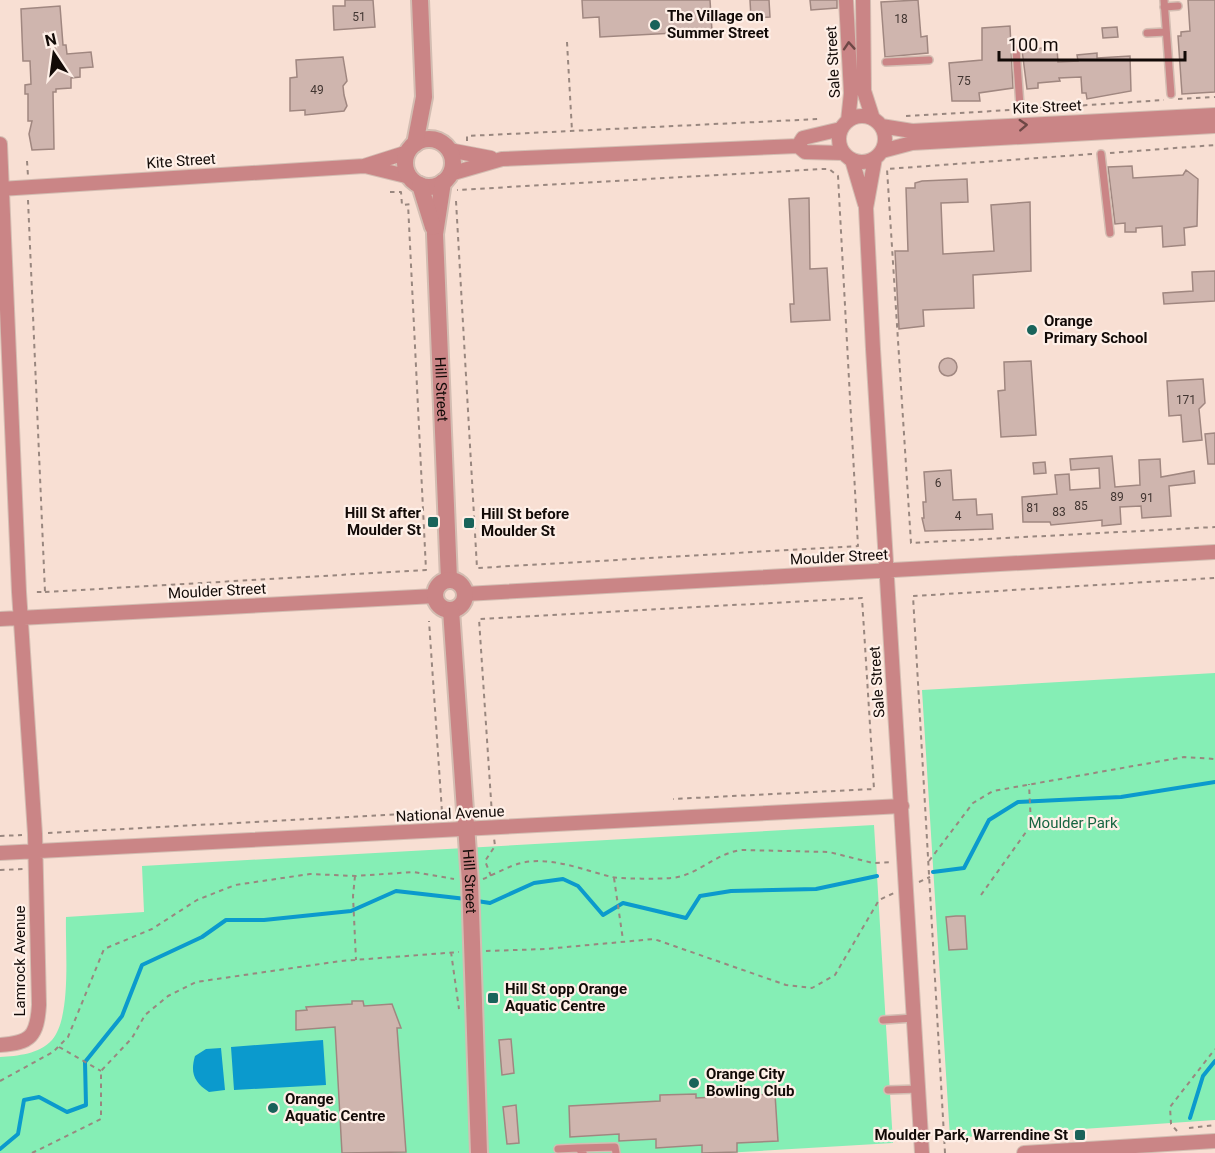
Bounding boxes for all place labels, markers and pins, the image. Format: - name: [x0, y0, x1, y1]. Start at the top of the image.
- place label: The Village on Summer Street: [667, 7, 769, 42]
- marker: The Village on Summer Street: [648, 18, 662, 32]
- place label: Orange Primary School: [1044, 312, 1147, 347]
- marker: Orange Primary School: [1025, 323, 1039, 337]
- place label: Hill St after Moulder St: [345, 504, 421, 539]
- place label: Hill St before Moulder St: [481, 505, 569, 540]
- marker: Hill St after Moulder St: [426, 515, 440, 529]
- marker: Hill St before Moulder St: [462, 516, 476, 530]
- place label: Hill St opp Orange Aquatic Centre: [505, 980, 627, 1015]
- marker: Hill St opp Orange Aquatic Centre: [486, 991, 500, 1005]
- place label: Orange City Bowling Club: [706, 1065, 794, 1100]
- marker: Orange City Bowling Club: [687, 1076, 701, 1090]
- place label: Orange Aquatic Centre: [285, 1090, 385, 1125]
- marker: Orange Aquatic Centre: [266, 1101, 280, 1115]
- place label: Moulder Park, Warrendine St: [874, 1126, 1068, 1144]
- marker: Moulder Park, Warrendine St: [1073, 1128, 1087, 1142]

